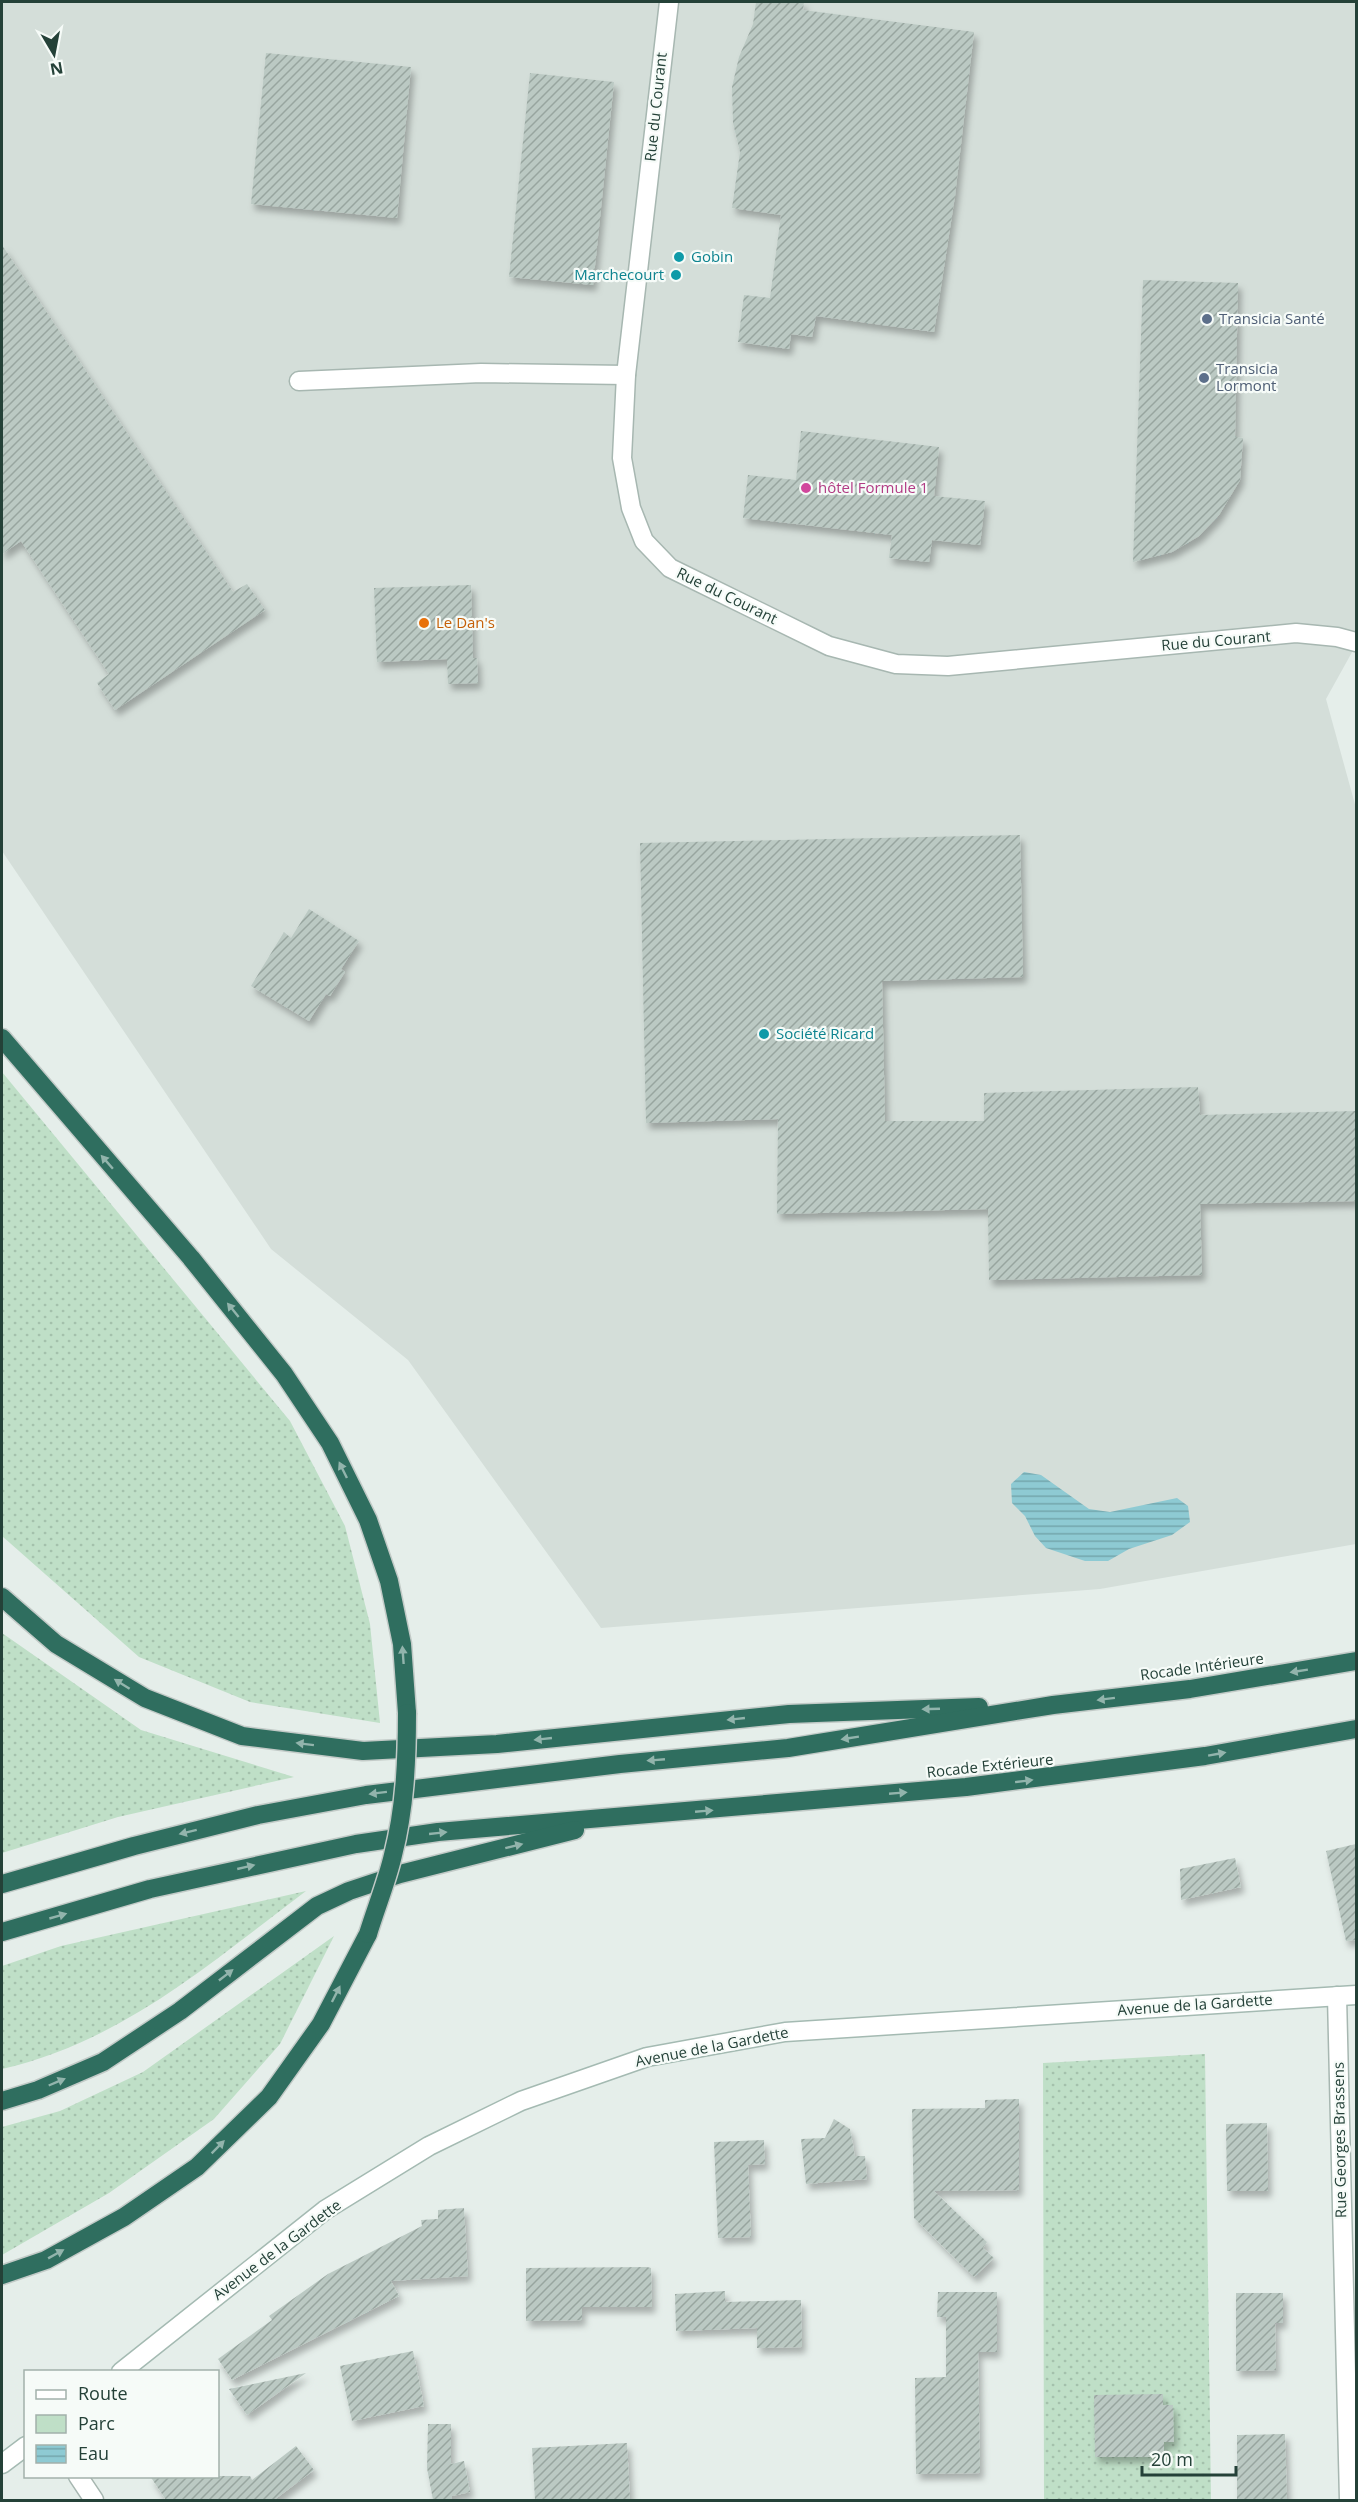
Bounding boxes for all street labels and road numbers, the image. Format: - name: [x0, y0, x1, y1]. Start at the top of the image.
- street label: Rue du Courant: [639, 51, 671, 163]
- street label: Rue du Courant: [674, 562, 781, 628]
- street label: Rue du Courant: [1160, 625, 1271, 655]
- street label: Rocade Intérieure: [1139, 1647, 1265, 1685]
- street label: Rocade Extérieure: [926, 1748, 1054, 1782]
- street label: Avenue de la Gardette: [1117, 1989, 1273, 2019]
- street label: Avenue de la Gardette: [633, 2021, 790, 2071]
- street label: Rue Georges Brassens: [1328, 2062, 1350, 2218]
- street label: Avenue de la Gardette: [208, 2194, 345, 2304]

